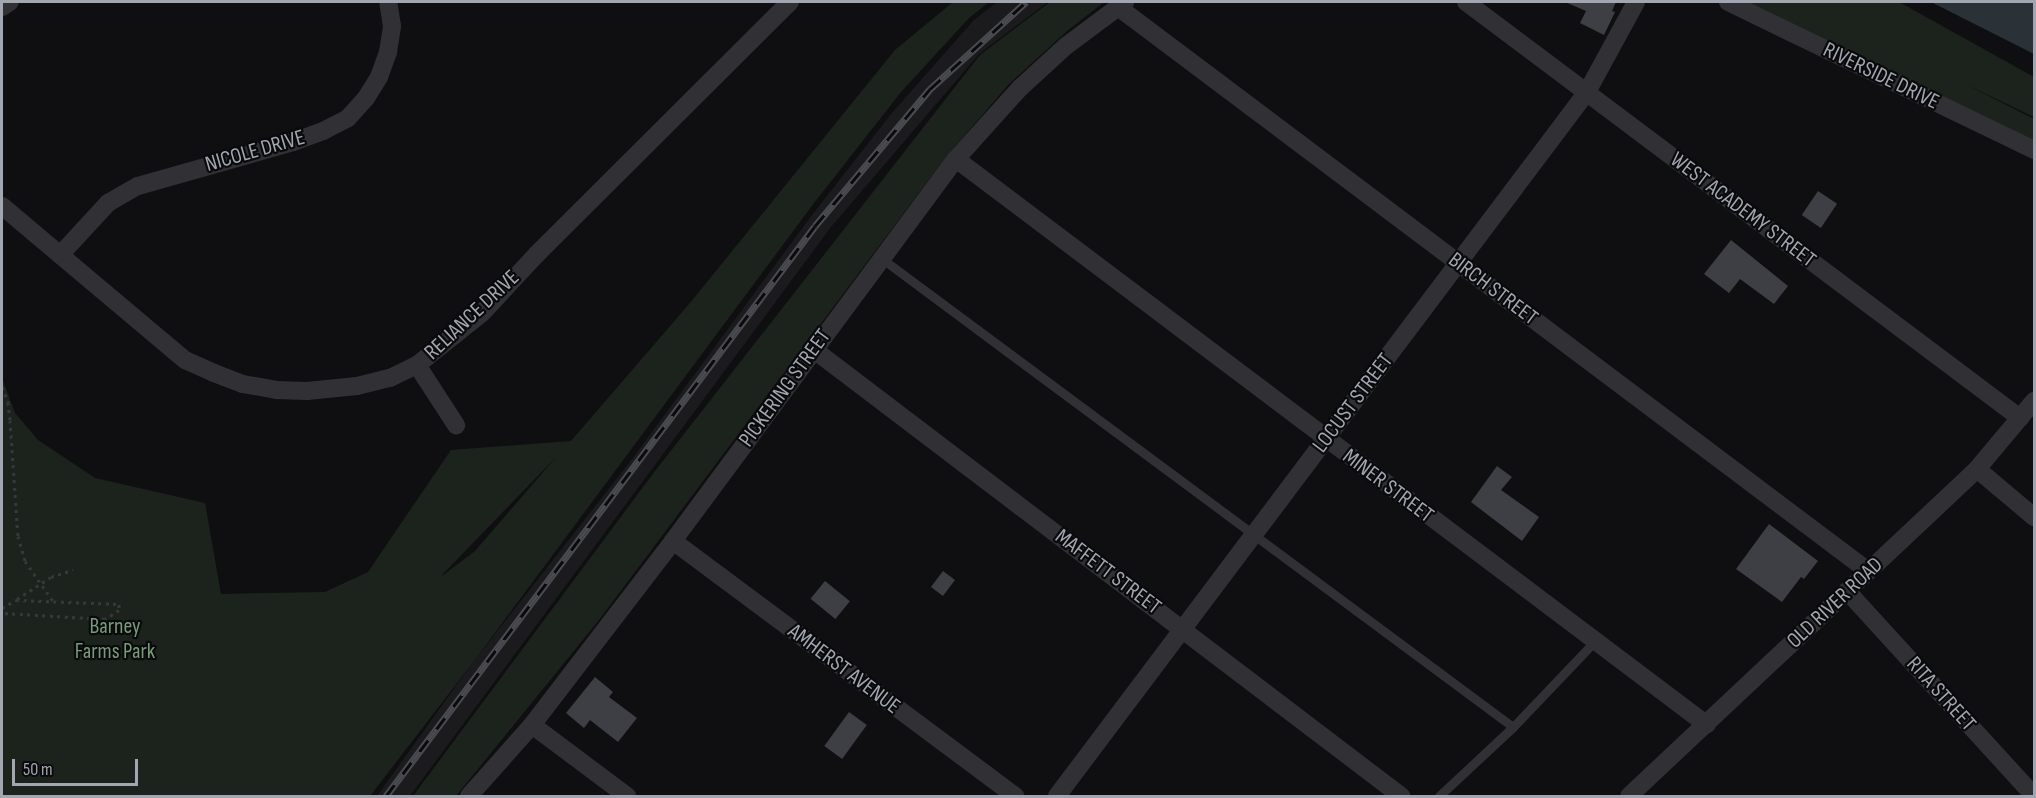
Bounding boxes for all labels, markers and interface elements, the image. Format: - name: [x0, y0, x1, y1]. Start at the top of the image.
- street label: RIVERSIDE DRIVE: [1819, 37, 1943, 115]
- street label: NICOLE DRIVE: [202, 124, 308, 178]
- street label: WEST ACADEMY STREET: [1665, 147, 1821, 273]
- street label: BIRCH STREET: [1443, 247, 1543, 331]
- street label: RELIANCE DRIVE: [419, 264, 525, 366]
- street label: PICKERING STREET: [733, 324, 837, 452]
- street label: LOCUST STREET: [1307, 348, 1399, 458]
- street label: MINER STREET: [1337, 443, 1439, 529]
- street label: MAFFETT STREET: [1050, 524, 1166, 620]
- street label: OLD RIVER ROAD: [1782, 552, 1888, 654]
- park label: Barney Farms Park: [75, 613, 155, 664]
- street label: AMHERST AVENUE: [783, 618, 905, 720]
- street label: RITA STREET: [1901, 651, 1981, 737]
- scale bar: [15, 747, 141, 785]
- text: 50 m: [23, 759, 53, 780]

